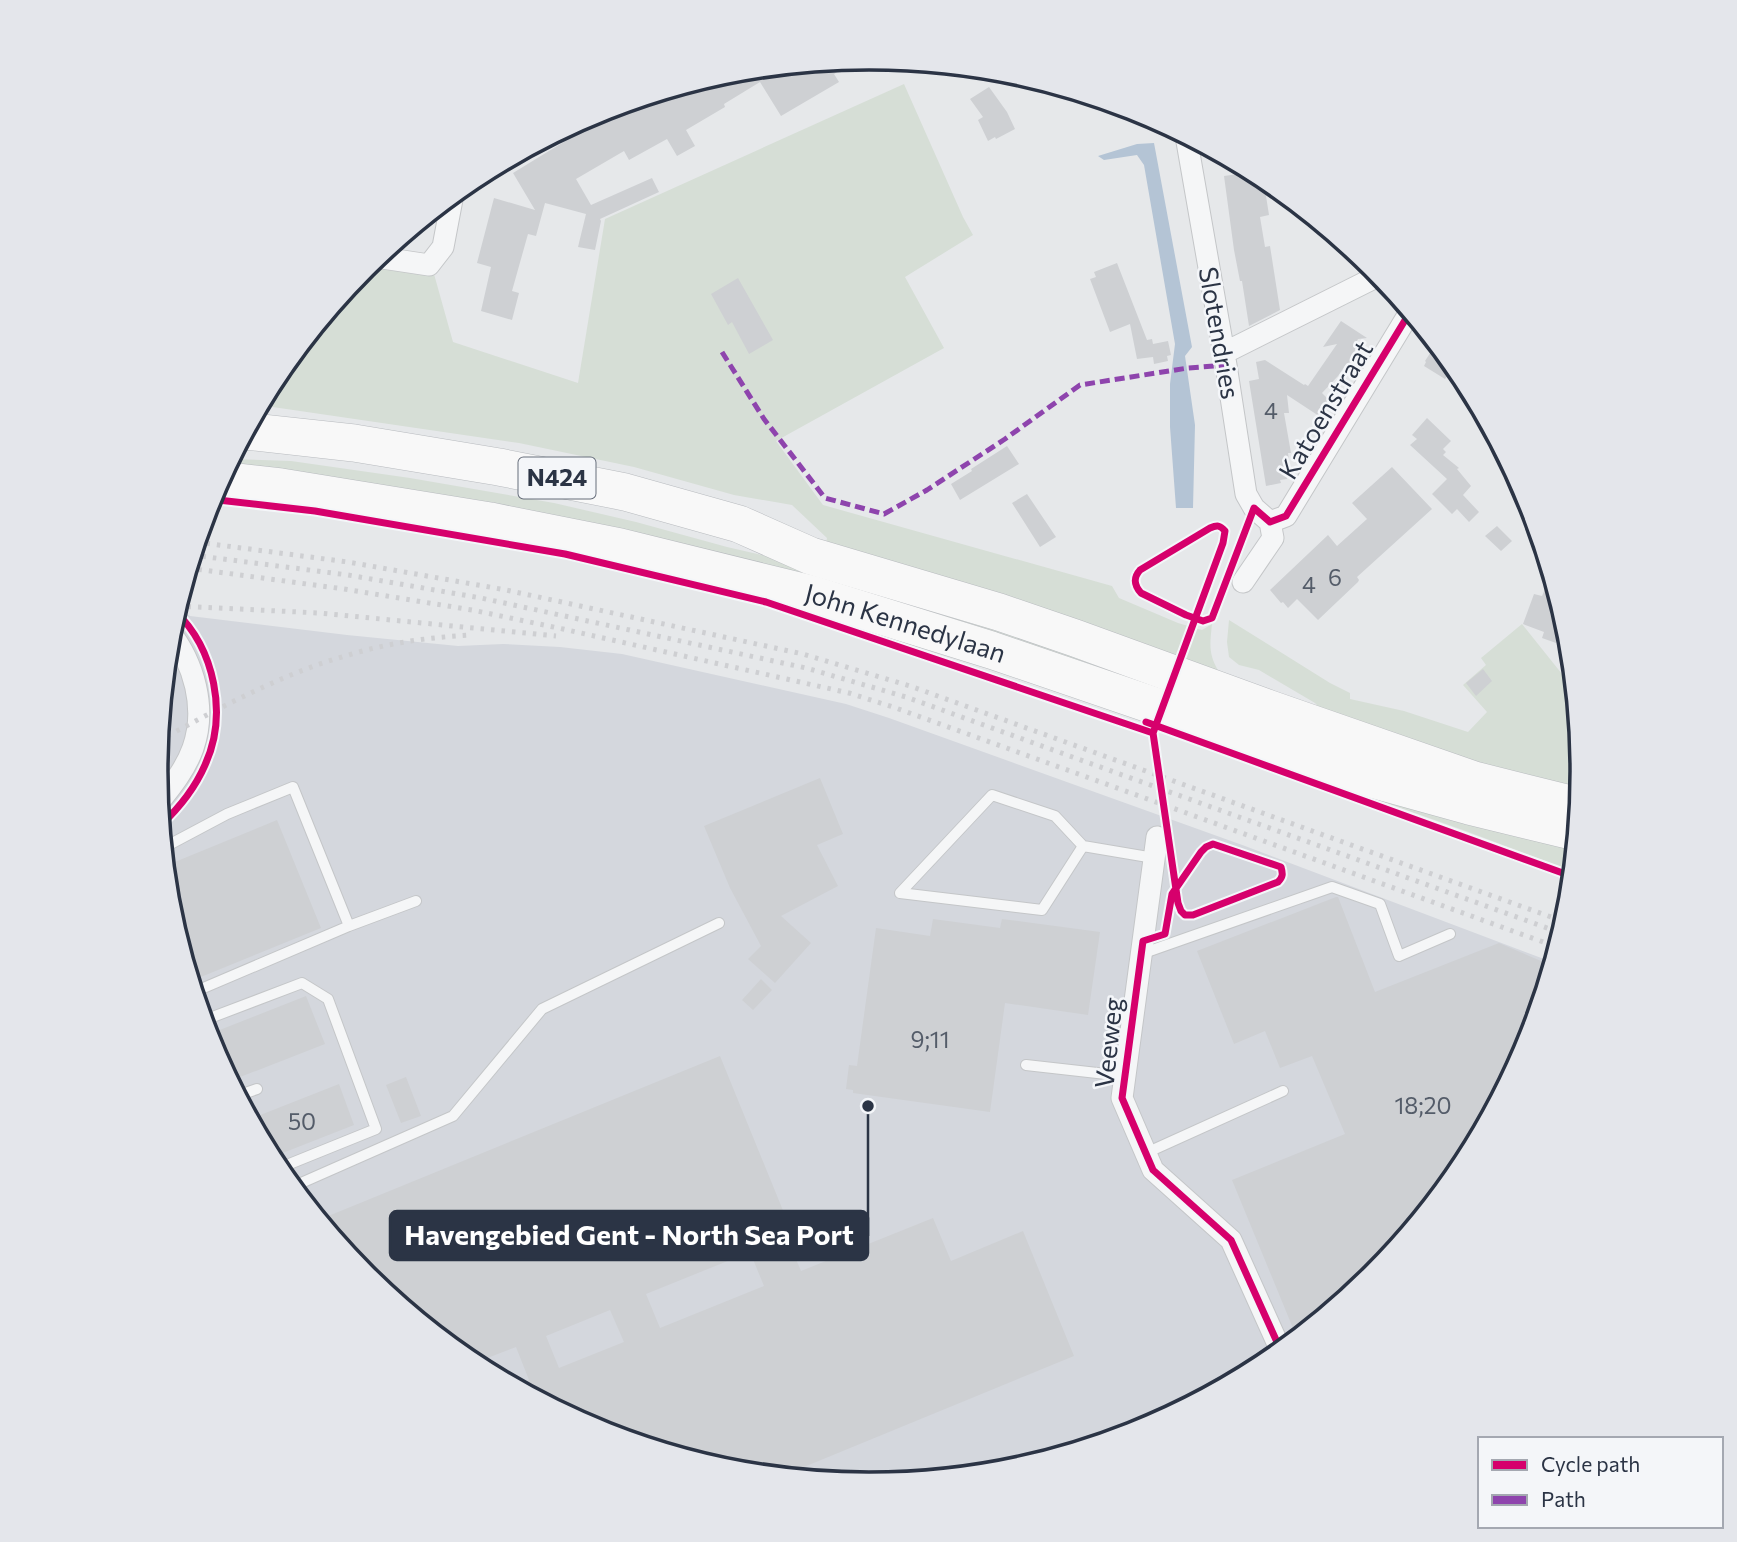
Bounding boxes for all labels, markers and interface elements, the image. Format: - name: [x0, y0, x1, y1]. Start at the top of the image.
- street label: Slotendries: [1194, 264, 1247, 401]
- street label: Katoenstraat: [1271, 334, 1378, 484]
- house number: 4: [1264, 396, 1278, 424]
- road number: N424: [518, 458, 596, 499]
- house number: 6: [1328, 563, 1342, 591]
- house number: 4: [1302, 570, 1316, 598]
- street label: John Kennedylaan: [802, 576, 1010, 668]
- street label: Veeweg: [1087, 996, 1128, 1090]
- house number: 9;11: [910, 1025, 950, 1053]
- house number: 18;20: [1395, 1091, 1451, 1119]
- house number: 50: [288, 1107, 316, 1135]
- callout: Havengebied Gent - North Sea Port: [390, 1211, 868, 1260]
- text: Havengebied Gent - North Sea Port: [404, 1217, 854, 1251]
- legend: [1478, 1437, 1723, 1528]
- text: Cycle path: [1541, 1451, 1640, 1476]
- text: Path: [1541, 1486, 1586, 1511]

